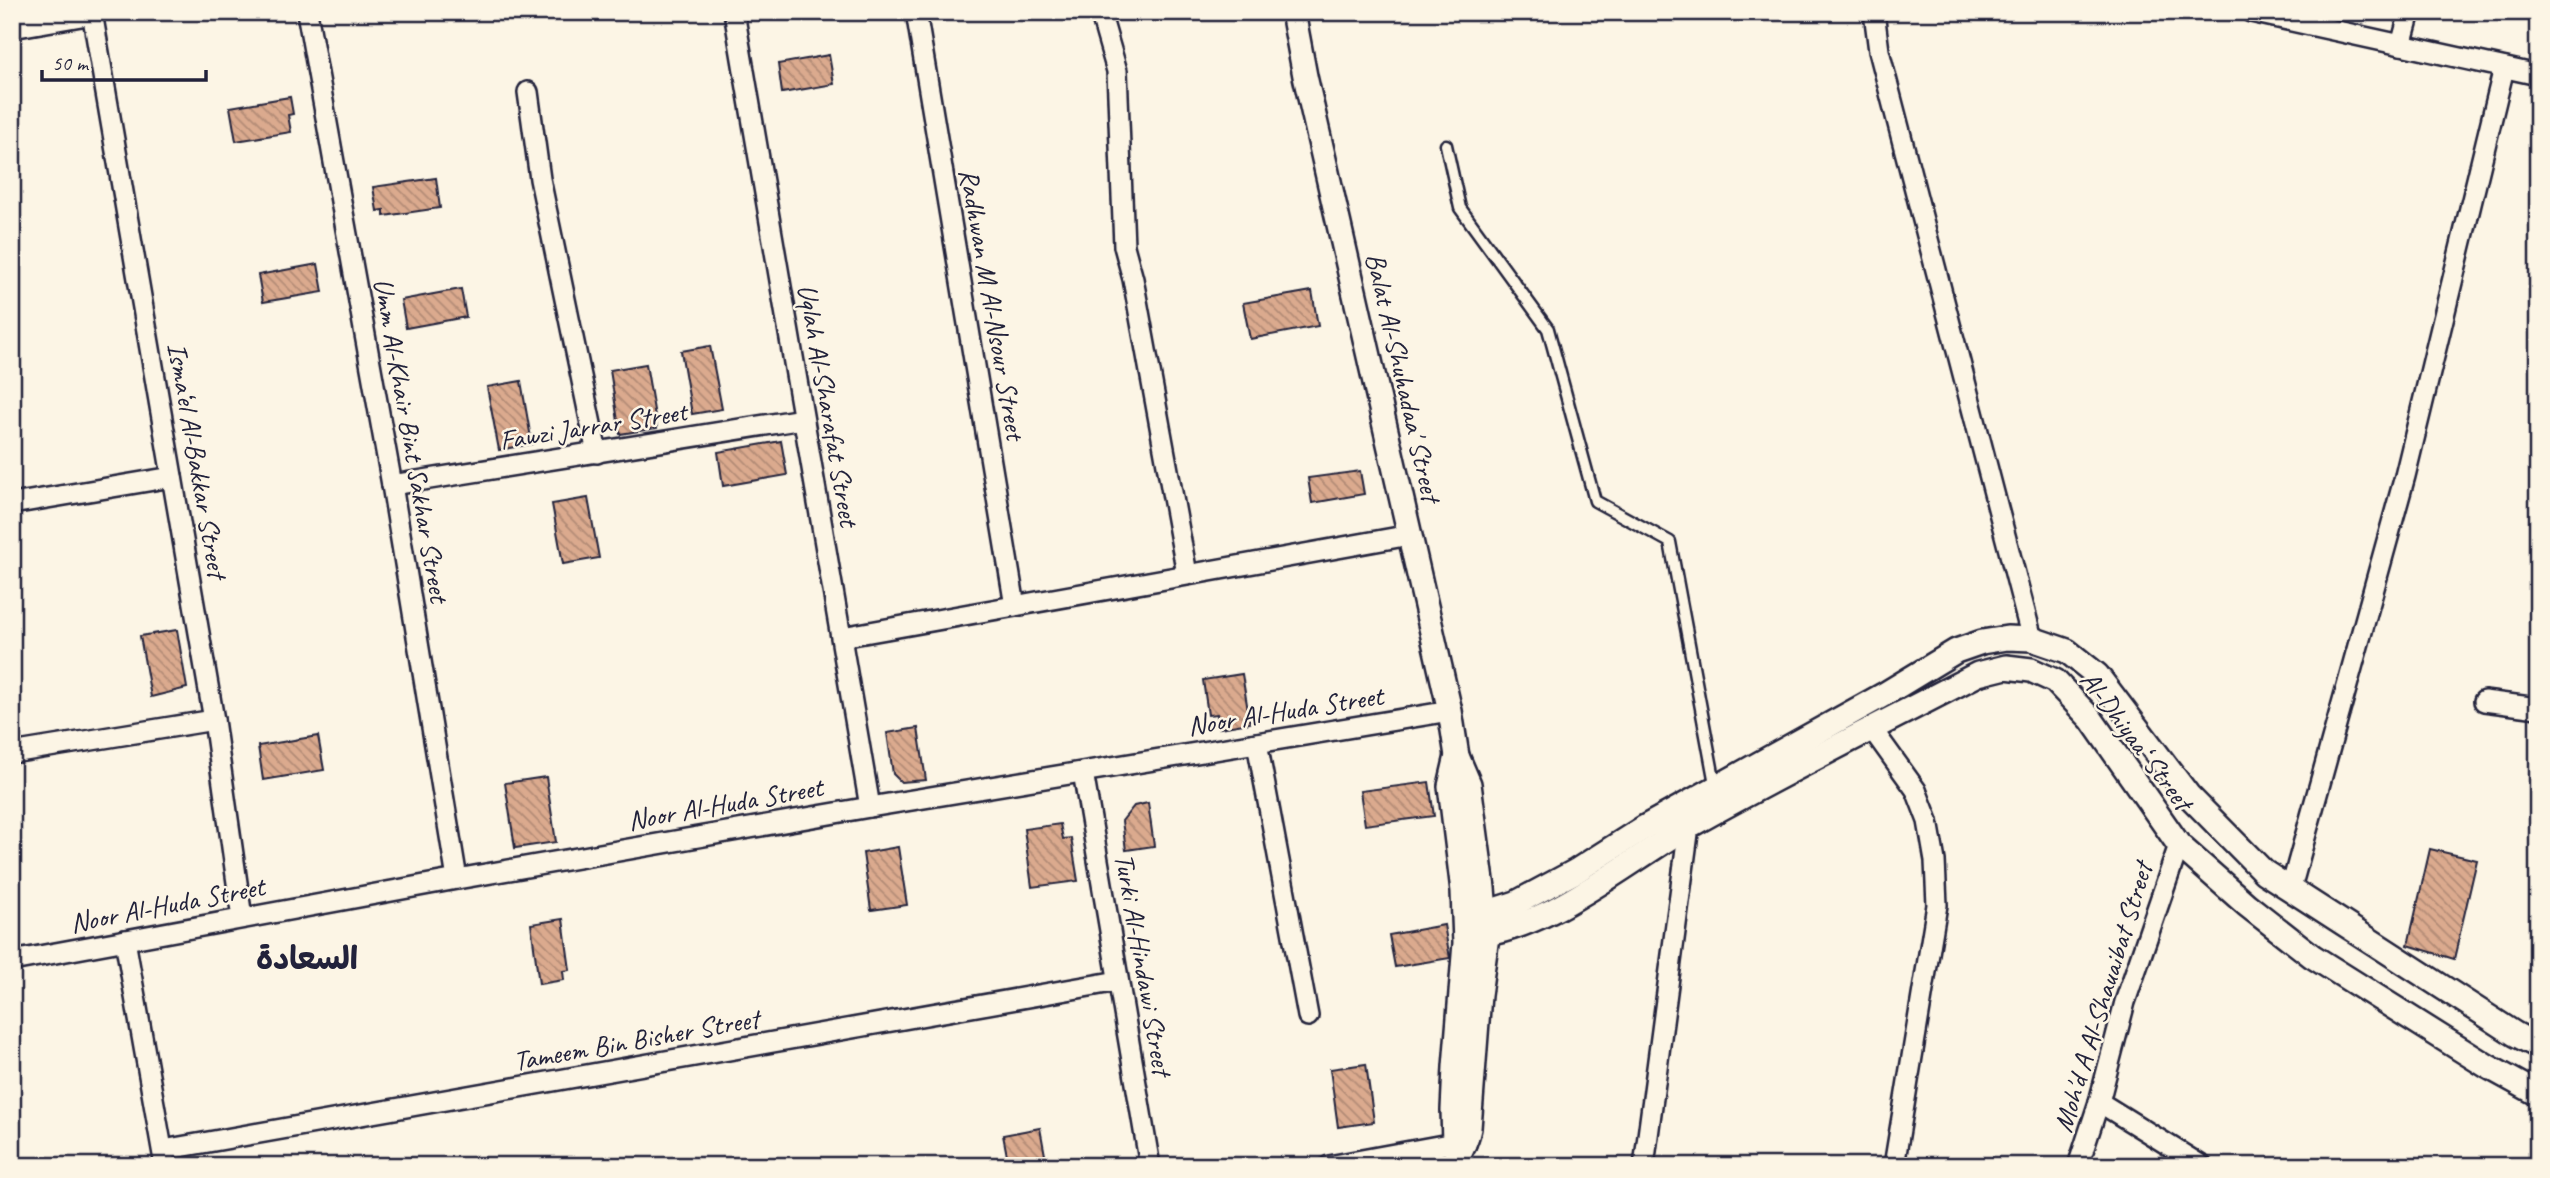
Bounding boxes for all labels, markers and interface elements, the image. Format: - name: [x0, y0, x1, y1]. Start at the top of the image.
- scale bar: [42, 38, 206, 82]
- text: 50 m: [52, 50, 90, 76]
- street label: Radhwan M Al-Nsour Street: [951, 166, 1034, 445]
- street label: Balat Al-Shuhadaa' Street: [1358, 249, 1450, 508]
- street label: Umm Al-Khair Bint Sakhar Street: [366, 275, 458, 607]
- street label: Uqlah Al-Sharafat Street: [790, 281, 868, 532]
- street label: Isma‘el Al-Bakkar Street: [160, 340, 236, 584]
- street label: Fawzi Jarrar Street: [497, 393, 692, 458]
- street label: Al-Dhiyaa‘ Street: [2073, 664, 2203, 820]
- street label: Noor Al-Huda Street: [1185, 677, 1388, 743]
- street label: Noor Al-Huda Street: [625, 769, 828, 838]
- street label: Turki Al-Hindawi Street: [1107, 851, 1181, 1081]
- street label: Moh'd A Al-Shauaibat Street: [2045, 855, 2161, 1136]
- street label: Noor Al-Huda Street: [67, 868, 270, 940]
- district label: السعادة: [256, 938, 358, 979]
- street label: Tameem Bin Bisher Street: [511, 1000, 765, 1078]

